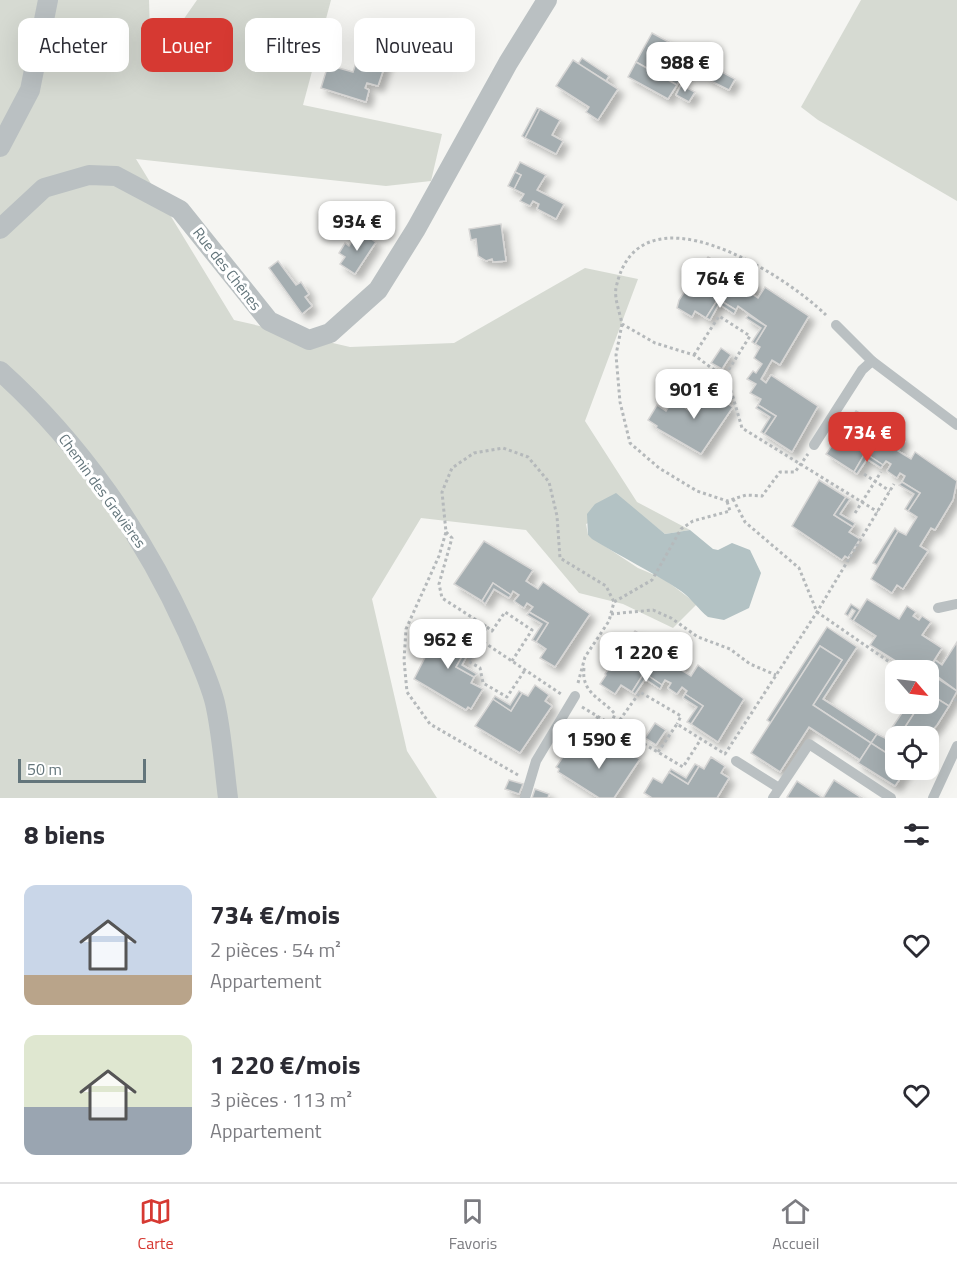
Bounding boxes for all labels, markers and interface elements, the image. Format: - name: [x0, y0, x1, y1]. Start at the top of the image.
- chip: Acheter: [18, 18, 129, 72]
- chip: Louer: [141, 18, 233, 72]
- chip: Filtres: [245, 18, 342, 72]
- chip: Nouveau: [354, 18, 475, 72]
- pin: 988 €: [643, 42, 727, 93]
- text: 988 €: [660, 46, 710, 77]
- pin: 934 €: [315, 201, 399, 252]
- text: 934 €: [332, 205, 382, 236]
- street label: Rue des Chênes: [187, 222, 267, 315]
- pin: 764 €: [678, 258, 762, 309]
- text: 764 €: [695, 262, 745, 293]
- pin: 901 €: [652, 369, 736, 420]
- text: 901 €: [669, 373, 719, 404]
- pin: 734 €: [825, 412, 909, 463]
- text: 734 €: [842, 416, 892, 447]
- street label: Chemin des Gravières: [53, 429, 152, 553]
- pin: 962 €: [406, 619, 490, 670]
- text: 962 €: [423, 623, 473, 654]
- pin: 1 220 €: [591, 632, 701, 683]
- text: 1 220 €: [614, 636, 678, 667]
- north arrow: [885, 660, 939, 714]
- map controls: [885, 660, 939, 780]
- pin: 1 590 €: [544, 719, 654, 770]
- text: 1 590 €: [567, 723, 631, 754]
- button: locate: [885, 726, 939, 780]
- scale bar: [18, 756, 146, 784]
- text: 50 m: [27, 757, 62, 781]
- text: 8 biens: [24, 815, 105, 854]
- icon: filters: [900, 818, 933, 851]
- text: 734 €/mois: [210, 895, 340, 934]
- icon: home: [72, 909, 144, 981]
- icon: heart: [900, 929, 933, 962]
- text: 2 pièces · 54 m²: [210, 934, 341, 965]
- text: Appartement: [210, 965, 322, 996]
- text: 1 220 €/mois: [210, 1045, 360, 1084]
- icon: home: [72, 1059, 144, 1131]
- icon: heart: [900, 1079, 933, 1112]
- text: 3 pièces · 113 m²: [210, 1084, 352, 1115]
- text: Appartement: [210, 1115, 322, 1146]
- tab: Carte: [138, 1195, 174, 1255]
- tab: Favoris: [449, 1195, 497, 1255]
- tab: Accueil: [772, 1195, 819, 1255]

